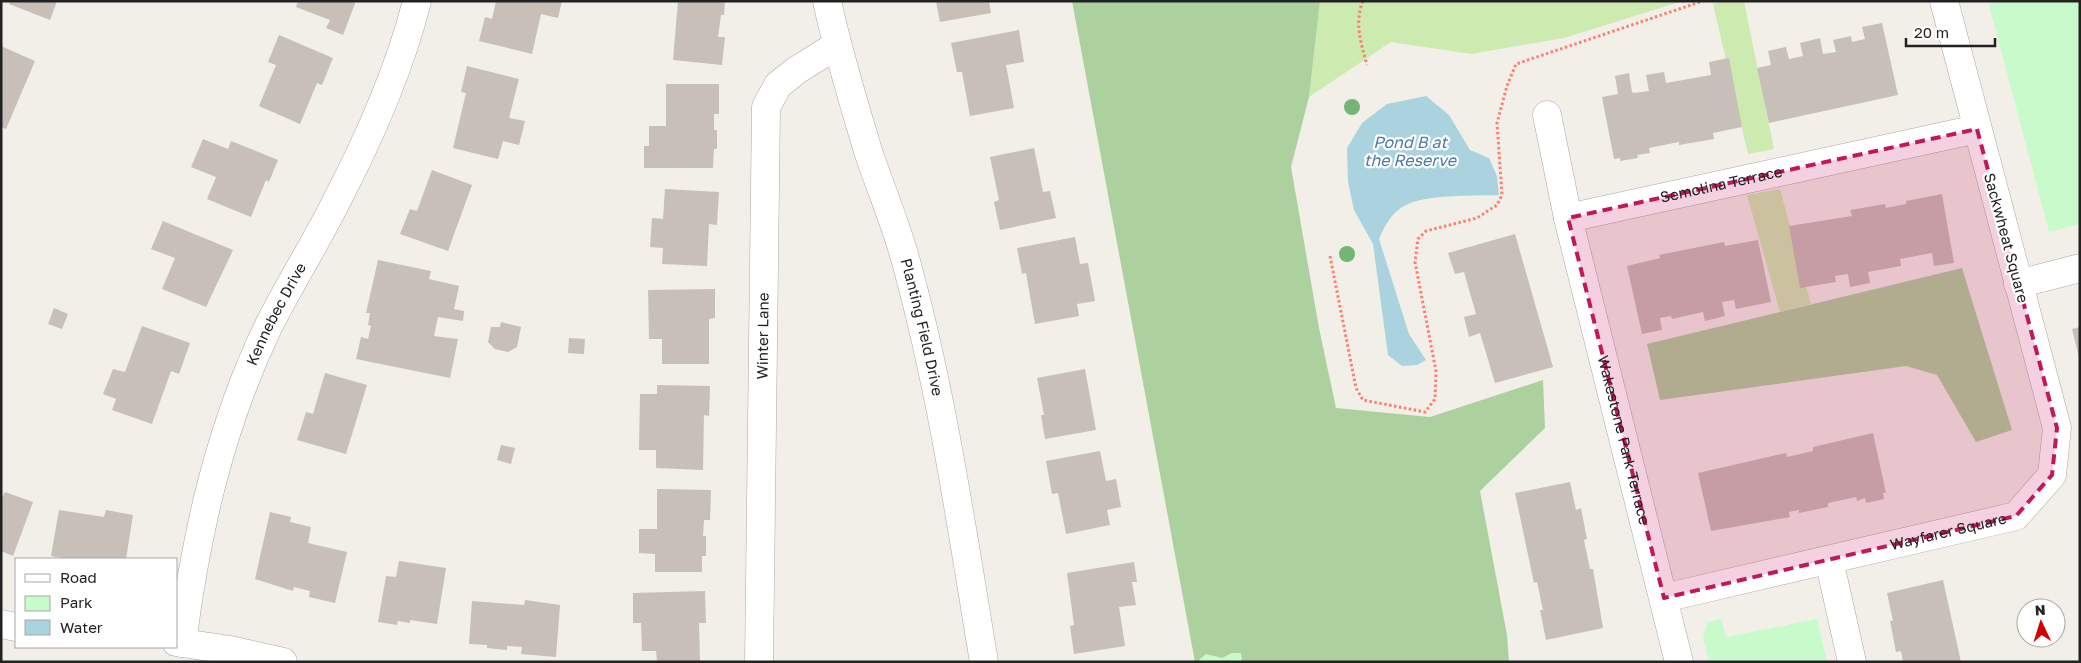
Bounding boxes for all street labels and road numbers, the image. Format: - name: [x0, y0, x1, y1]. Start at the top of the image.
- street label: Semolina Terrace: [1658, 162, 1784, 206]
- street label: Sackwheat Square: [1981, 171, 2033, 305]
- street label: Planting Field Drive: [898, 256, 948, 398]
- street label: Kennebec Drive: [242, 259, 309, 368]
- street label: Winter Lane: [753, 292, 772, 380]
- street label: Wakestone Park Terrace: [1595, 353, 1654, 527]
- street label: Wayfarer Square: [1888, 508, 2009, 553]

